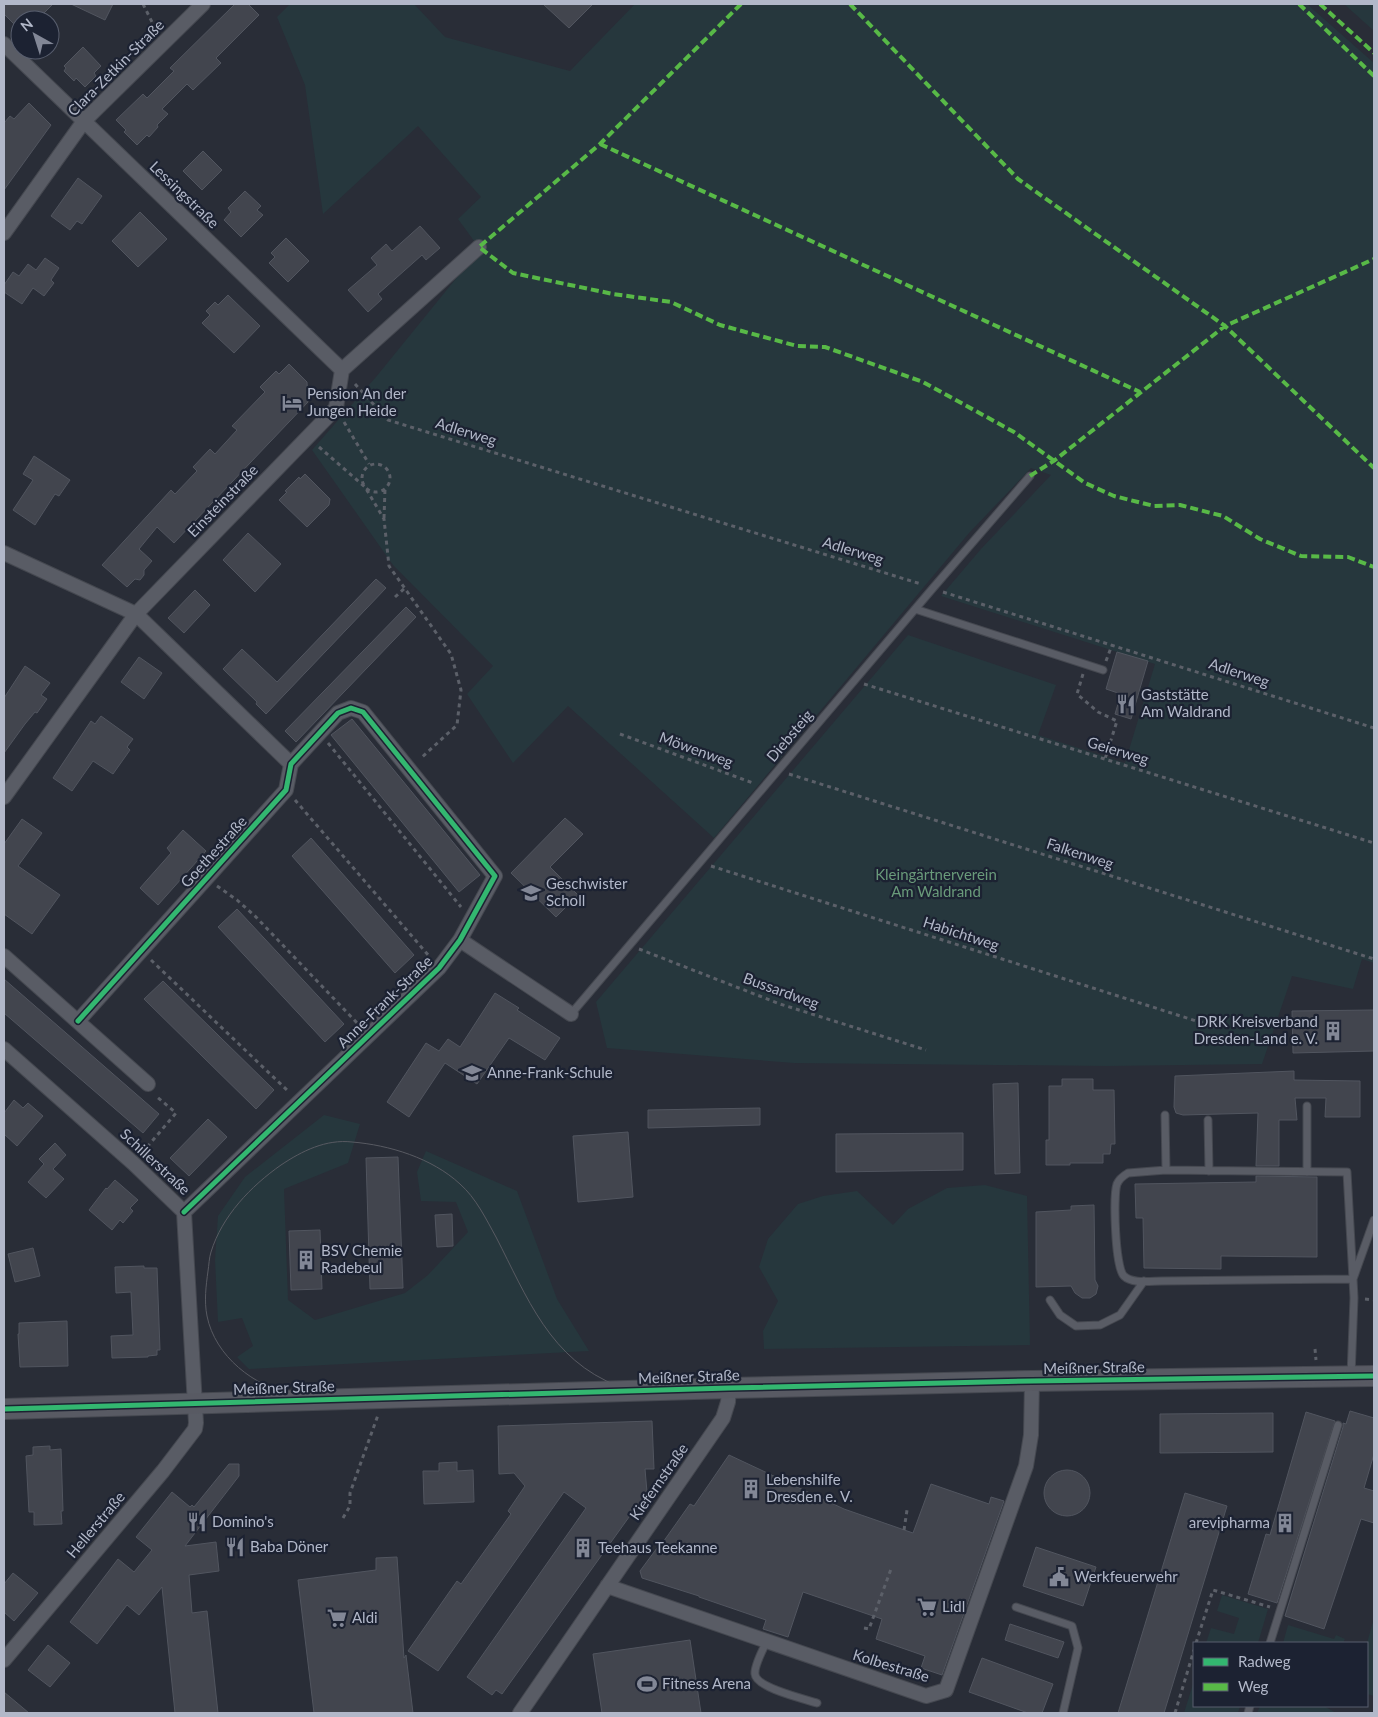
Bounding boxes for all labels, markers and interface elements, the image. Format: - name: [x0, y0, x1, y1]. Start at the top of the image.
- north arrow: [10, 10, 60, 60]
- text: N: [17, 15, 36, 35]
- street label: Clara-Zetkin-Straße: [63, 15, 167, 119]
- street label: Lessingstraße: [146, 157, 223, 232]
- place label: Pension An der Jungen Heide: [307, 384, 407, 419]
- hotel icon: Pension An der Jungen Heide: [281, 392, 303, 414]
- street label: Adlerweg: [434, 413, 499, 449]
- street label: Einsteinstraße: [183, 460, 261, 540]
- street label: Adlerweg: [821, 532, 886, 568]
- street label: Adlerweg: [1207, 654, 1272, 690]
- place label: Gaststätte Am Waldrand: [1141, 685, 1231, 720]
- restaurant icon: Gaststätte Am Waldrand: [1115, 693, 1137, 715]
- street label: Diebsteig: [762, 706, 816, 765]
- street label: Möwenweg: [657, 727, 736, 771]
- street label: Geierweg: [1085, 732, 1151, 768]
- street label: Goethestraße: [176, 812, 250, 891]
- street label: Falkenweg: [1045, 834, 1116, 872]
- park label: Kleingärtnerverein Am Waldrand: [875, 865, 997, 900]
- place label: Geschwister Scholl: [546, 874, 628, 909]
- school or university icon: Geschwister Scholl: [520, 882, 542, 904]
- street label: Habichtweg: [921, 912, 1002, 954]
- street label: Anne-Frank-Straße: [333, 951, 435, 1051]
- street label: Bussardweg: [741, 968, 822, 1012]
- place label: DRK Kreisverband Dresden-Land e. V.: [1194, 1012, 1318, 1047]
- building icon: DRK Kreisverband Dresden-Land e. V.: [1322, 1020, 1344, 1042]
- school or university icon: Anne-Frank-Schule: [461, 1062, 483, 1084]
- place label: Anne-Frank-Schule: [487, 1063, 613, 1081]
- street label: Schillerstraße: [117, 1124, 194, 1198]
- place label: BSV Chemie Radebeul: [321, 1241, 402, 1276]
- building icon: BSV Chemie Radebeul: [295, 1249, 317, 1271]
- street label: Meißner Straße: [1043, 1357, 1145, 1377]
- street label: Meißner Straße: [638, 1365, 740, 1387]
- street label: Meißner Straße: [233, 1376, 335, 1398]
- street label: Kiefernstraße: [625, 1440, 691, 1523]
- place label: Lebenshilfe Dresden e. V.: [766, 1470, 853, 1505]
- building icon: Lebenshilfe Dresden e. V.: [740, 1478, 762, 1500]
- street label: Hellerstraße: [62, 1488, 128, 1561]
- restaurant icon: Domino's: [186, 1511, 208, 1533]
- place label: Domino's: [212, 1512, 274, 1530]
- building icon: arevipharma: [1274, 1512, 1296, 1534]
- place label: arevipharma: [1189, 1513, 1270, 1531]
- restaurant icon: Baba Döner: [224, 1536, 246, 1558]
- place label: Baba Döner: [250, 1537, 329, 1555]
- building icon: Teehaus Teekanne: [572, 1537, 594, 1559]
- place label: Teehaus Teekanne: [598, 1538, 718, 1556]
- public building icon: Werkfeuerwehr: [1048, 1566, 1070, 1588]
- place label: Werkfeuerwehr: [1074, 1567, 1178, 1585]
- supermarket icon: Lidl: [916, 1596, 938, 1618]
- place label: Lidl: [942, 1597, 965, 1615]
- supermarket icon: Aldi: [326, 1607, 348, 1629]
- place label: Aldi: [352, 1608, 378, 1626]
- legend: [1193, 1642, 1368, 1707]
- street label: Kolbestraße: [851, 1645, 932, 1685]
- text: Radweg: [1238, 1652, 1291, 1670]
- sports icon: Fitness Arena: [636, 1673, 658, 1695]
- place label: Fitness Arena: [662, 1674, 751, 1692]
- text: Weg: [1238, 1677, 1269, 1695]

